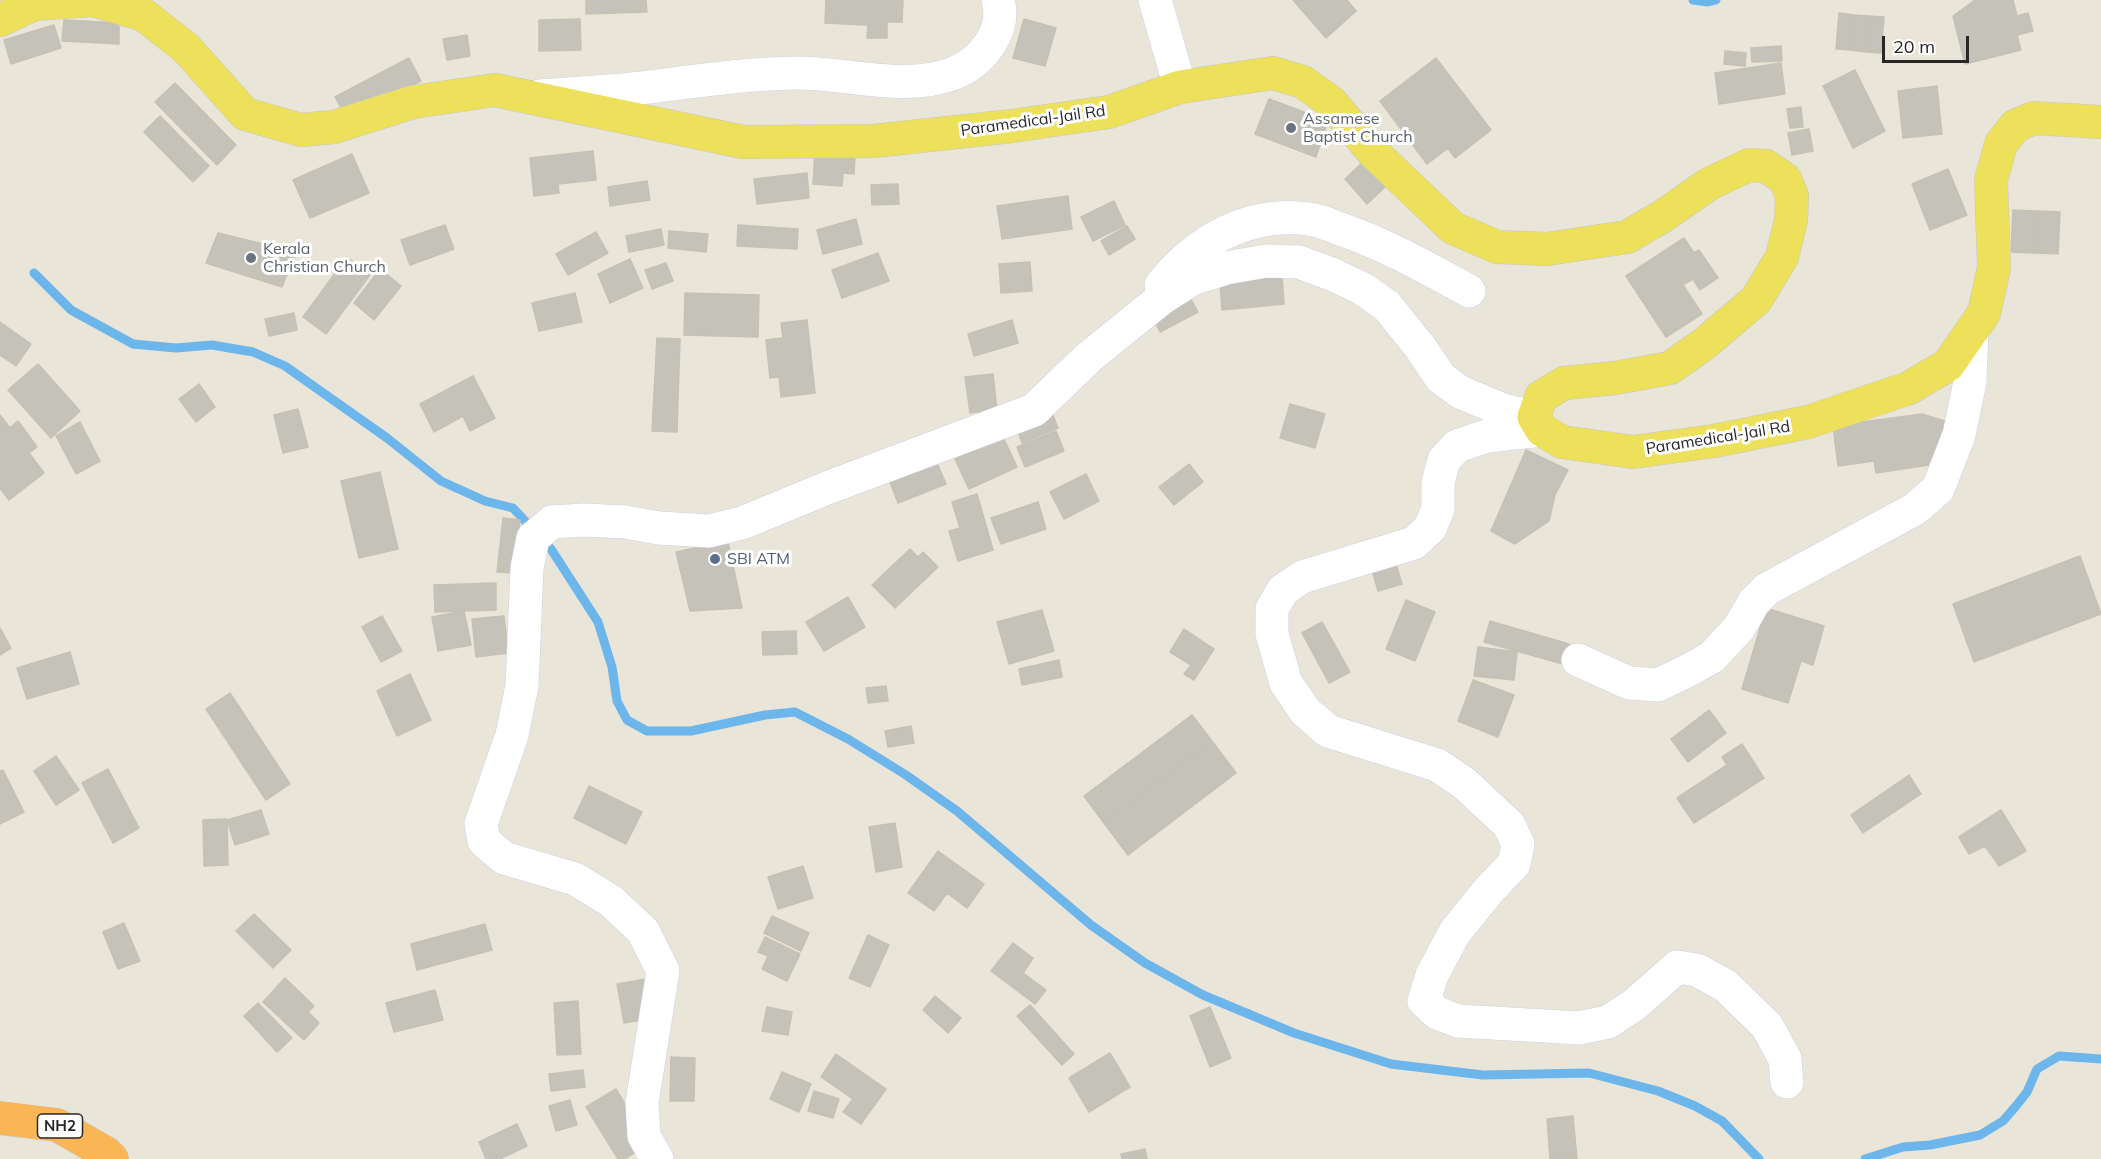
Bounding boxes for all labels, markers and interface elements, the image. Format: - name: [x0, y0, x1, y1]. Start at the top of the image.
- scale bar: [1885, 24, 1972, 62]
- text: 20 m: [1893, 35, 1935, 58]
- street label: Paramedical-Jail Rd: [959, 101, 1107, 141]
- place label: Assamese Baptist Church: [1303, 109, 1413, 147]
- marker: Assamese Baptist Church: [1284, 121, 1298, 135]
- place label: Kerala Christian Church: [263, 239, 386, 277]
- marker: Kerala Christian Church: [244, 251, 258, 265]
- street label: Paramedical-Jail Rd: [1644, 417, 1792, 459]
- place label: SBI ATM: [727, 549, 790, 569]
- marker: SBI ATM: [708, 552, 722, 566]
- road number: NH2: [38, 1114, 82, 1138]

